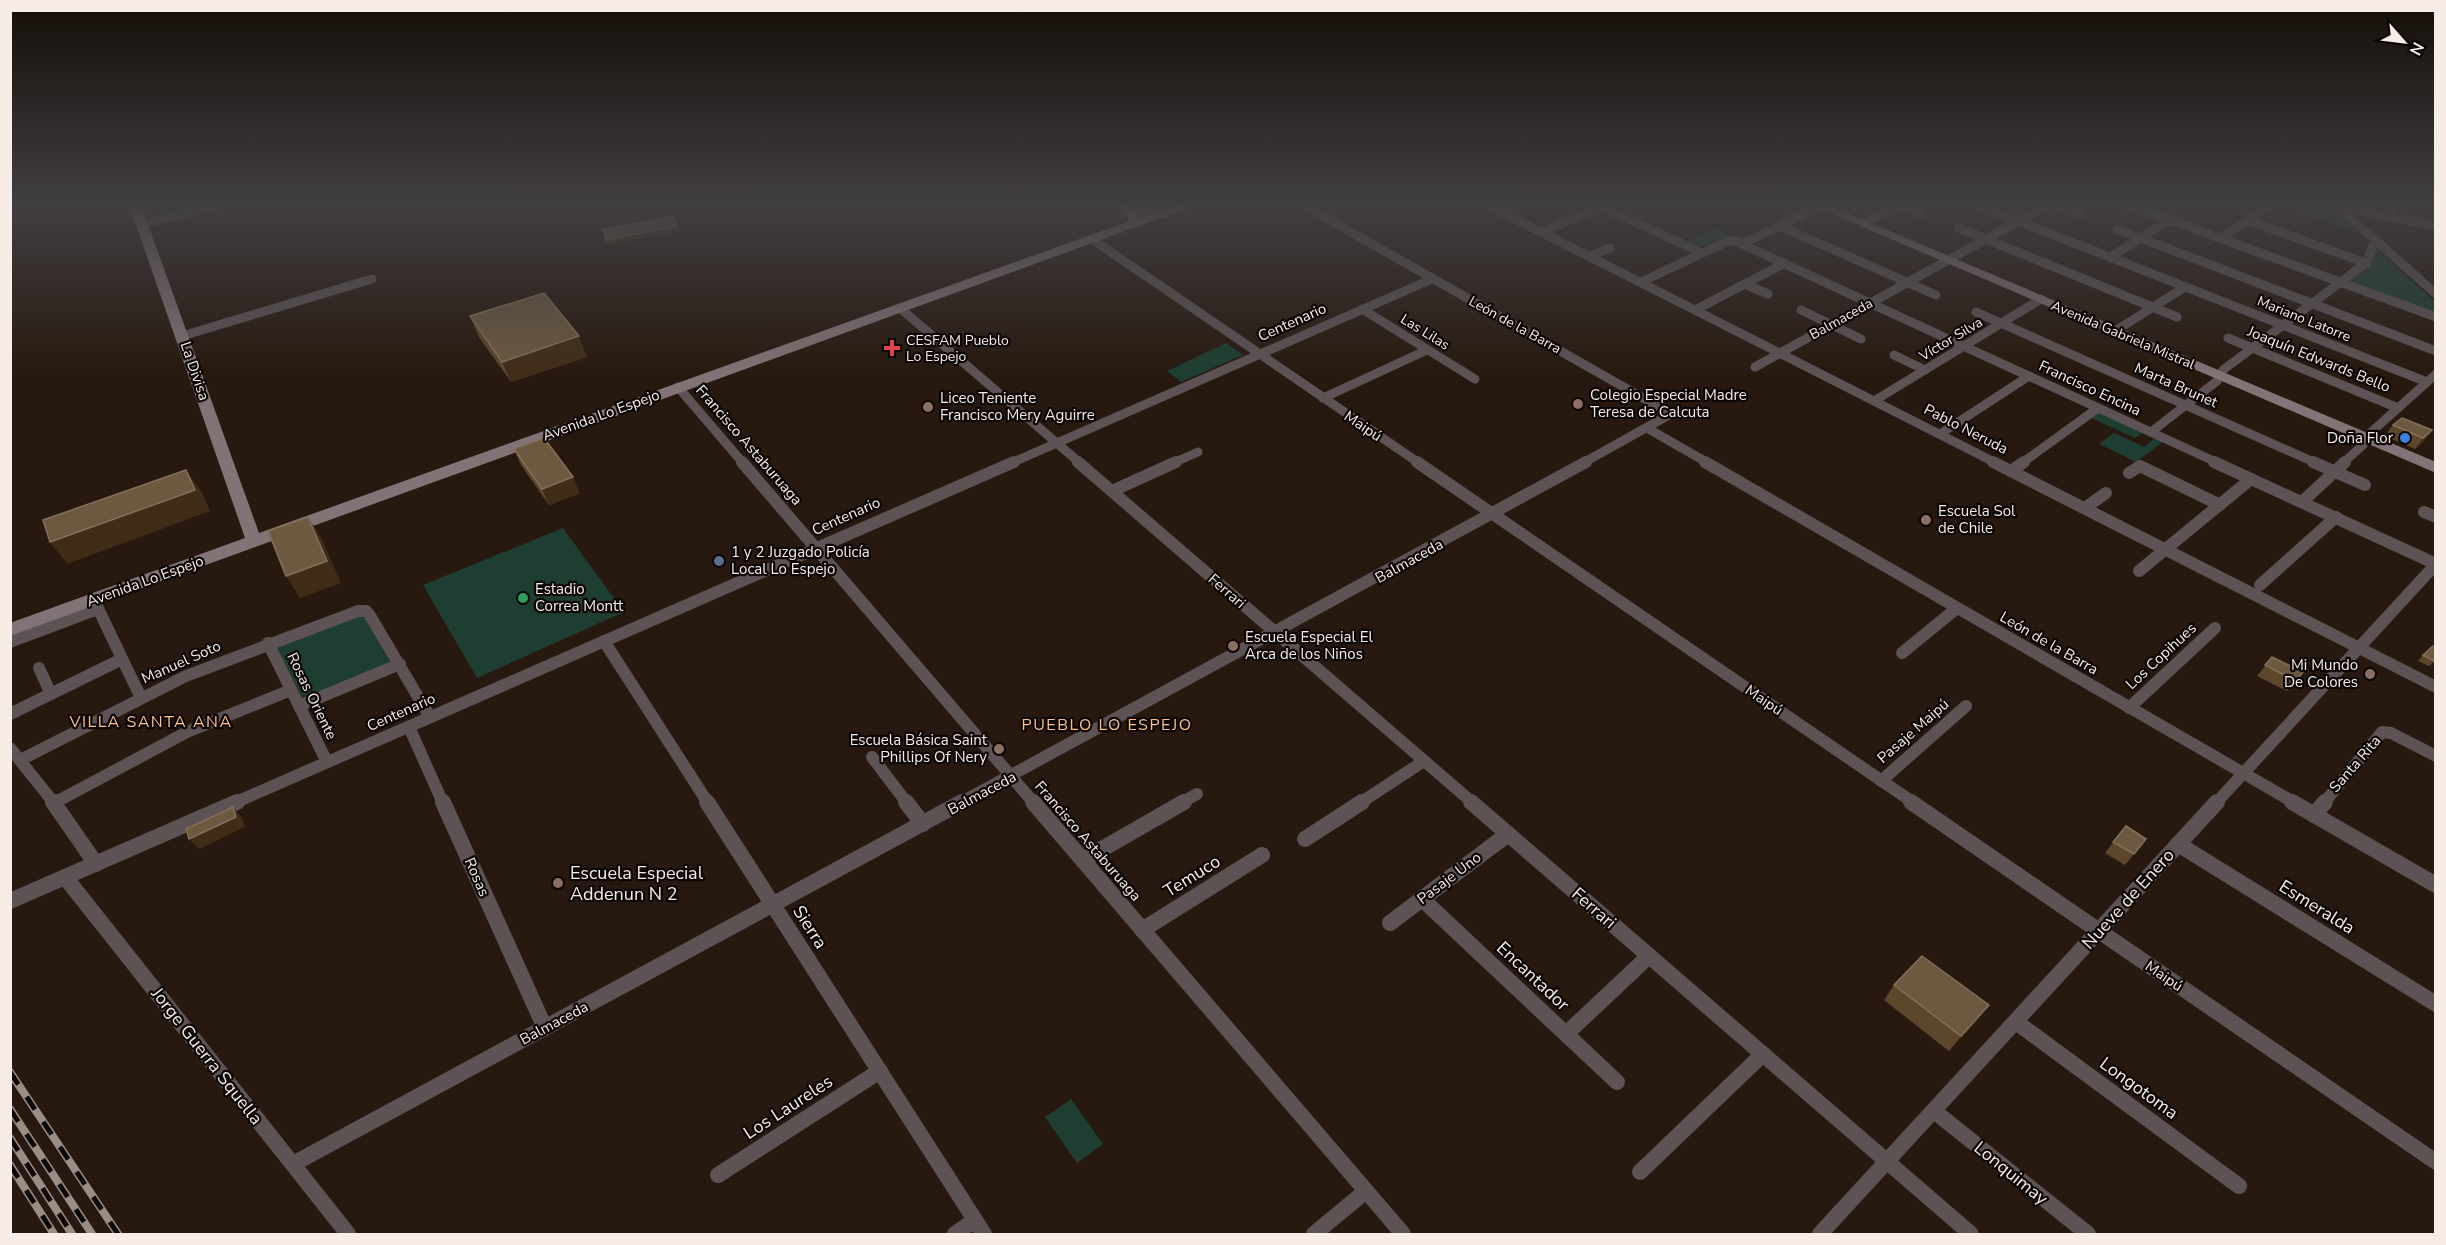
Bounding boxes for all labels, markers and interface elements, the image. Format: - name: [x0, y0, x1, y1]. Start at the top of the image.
- north arrow: [2374, 12, 2434, 72]
- text: N: [2404, 38, 2429, 59]
- street label: León de la Barra: [1465, 292, 1565, 358]
- street label: Mariano Latorre: [2254, 292, 2354, 346]
- street label: Balmaceda: [1806, 294, 1876, 344]
- street label: Avenida Gabriela Mistral: [2048, 296, 2199, 374]
- street label: Centenario: [1255, 298, 1329, 346]
- street label: Las Lilas: [1397, 309, 1453, 355]
- street label: Víctor Silva: [1915, 313, 1986, 366]
- street label: Joaquín Edwards Bello: [2244, 321, 2393, 397]
- place label: CESFAM Pueblo Lo Espejo: [906, 331, 1009, 366]
- street label: La Divisa: [176, 339, 214, 403]
- marker: CESFAM Pueblo Lo Espejo: [883, 339, 901, 357]
- street label: Francisco Encina: [2036, 356, 2144, 420]
- street label: Marta Brunet: [2131, 358, 2222, 413]
- street label: Francisco Astaburuaga: [691, 381, 807, 509]
- street label: Avenida Lo Espejo: [540, 384, 662, 446]
- place label: Colegio Especial Madre Teresa de Calcuta: [1590, 385, 1747, 422]
- place label: Liceo Teniente Francisco Mery Aguirre: [940, 388, 1095, 425]
- marker: Colegio Especial Madre Teresa de Calcuta: [1571, 397, 1585, 411]
- street label: Pablo Neruda: [1920, 399, 2012, 459]
- marker: Liceo Teniente Francisco Mery Aguirre: [921, 400, 935, 414]
- street label: Maipú: [1340, 406, 1386, 446]
- place label: Doña Flor: [2327, 428, 2394, 448]
- marker: Doña Flor: [2398, 431, 2412, 445]
- street label: Centenario: [809, 492, 883, 540]
- place label: Escuela Sol de Chile: [1938, 501, 2016, 538]
- marker: Escuela Sol de Chile: [1919, 513, 1933, 527]
- street label: Balmaceda: [1371, 534, 1447, 588]
- place label: 1 y 2 Juzgado Policía Local Lo Espejo: [731, 542, 870, 579]
- street label: Avenida Lo Espejo: [84, 550, 206, 612]
- marker: 1 y 2 Juzgado Policía Local Lo Espejo: [712, 554, 726, 568]
- street label: Ferrari: [1204, 569, 1250, 613]
- place label: Estadio Correa Montt: [535, 579, 624, 616]
- marker: Estadio Correa Montt: [516, 591, 530, 605]
- street label: León de la Barra: [1996, 607, 2102, 679]
- street label: Los Copihues: [2121, 618, 2201, 694]
- place label: Escuela Especial El Arca de los Niños: [1245, 627, 1373, 664]
- street label: Manuel Soto: [138, 636, 224, 688]
- marker: Escuela Especial El Arca de los Niños: [1226, 639, 1240, 653]
- street label: Rosas Oriente: [282, 649, 342, 743]
- place label: Mi Mundo De Colores: [2284, 655, 2358, 692]
- marker: Mi Mundo De Colores: [2363, 667, 2377, 681]
- street label: Maipú: [1741, 680, 1787, 720]
- street label: Centenario: [364, 688, 438, 736]
- street label: Pasaje Maipú: [1873, 694, 1953, 768]
- district label: VILLA SANTA ANA: [68, 711, 233, 733]
- district label: PUEBLO LO ESPEJO: [1022, 714, 1192, 736]
- place label: Escuela Básica Saint Phillips Of Nery: [850, 730, 988, 767]
- street label: Santa Rita: [2325, 731, 2385, 797]
- marker: Escuela Básica Saint Phillips Of Nery: [992, 742, 1006, 756]
- street label: Balmaceda: [944, 767, 1020, 819]
- street label: Francisco Astaburuaga: [1030, 777, 1146, 905]
- street label: Nueve de Enero: [2076, 844, 2180, 954]
- street label: Pasaje Uno: [1413, 847, 1485, 909]
- street label: Temuco: [1159, 849, 1225, 903]
- street label: Rosas: [460, 854, 494, 900]
- place label: Escuela Especial Addenun N 2: [570, 861, 704, 906]
- street label: Esmeralda: [2275, 874, 2359, 940]
- marker: Escuela Especial Addenun N 2: [551, 876, 565, 890]
- street label: Ferrari: [1566, 882, 1622, 934]
- street label: Sierra: [787, 901, 833, 953]
- street label: Encantador: [1491, 936, 1575, 1016]
- street label: Maipú: [2141, 956, 2187, 996]
- street label: Jorge Guerra Squella: [145, 982, 268, 1130]
- street label: Balmaceda: [516, 997, 592, 1049]
- street label: Longotoma: [2095, 1051, 2183, 1125]
- street label: Los Laureles: [739, 1069, 837, 1145]
- street label: Lonquimay: [1969, 1136, 2054, 1211]

